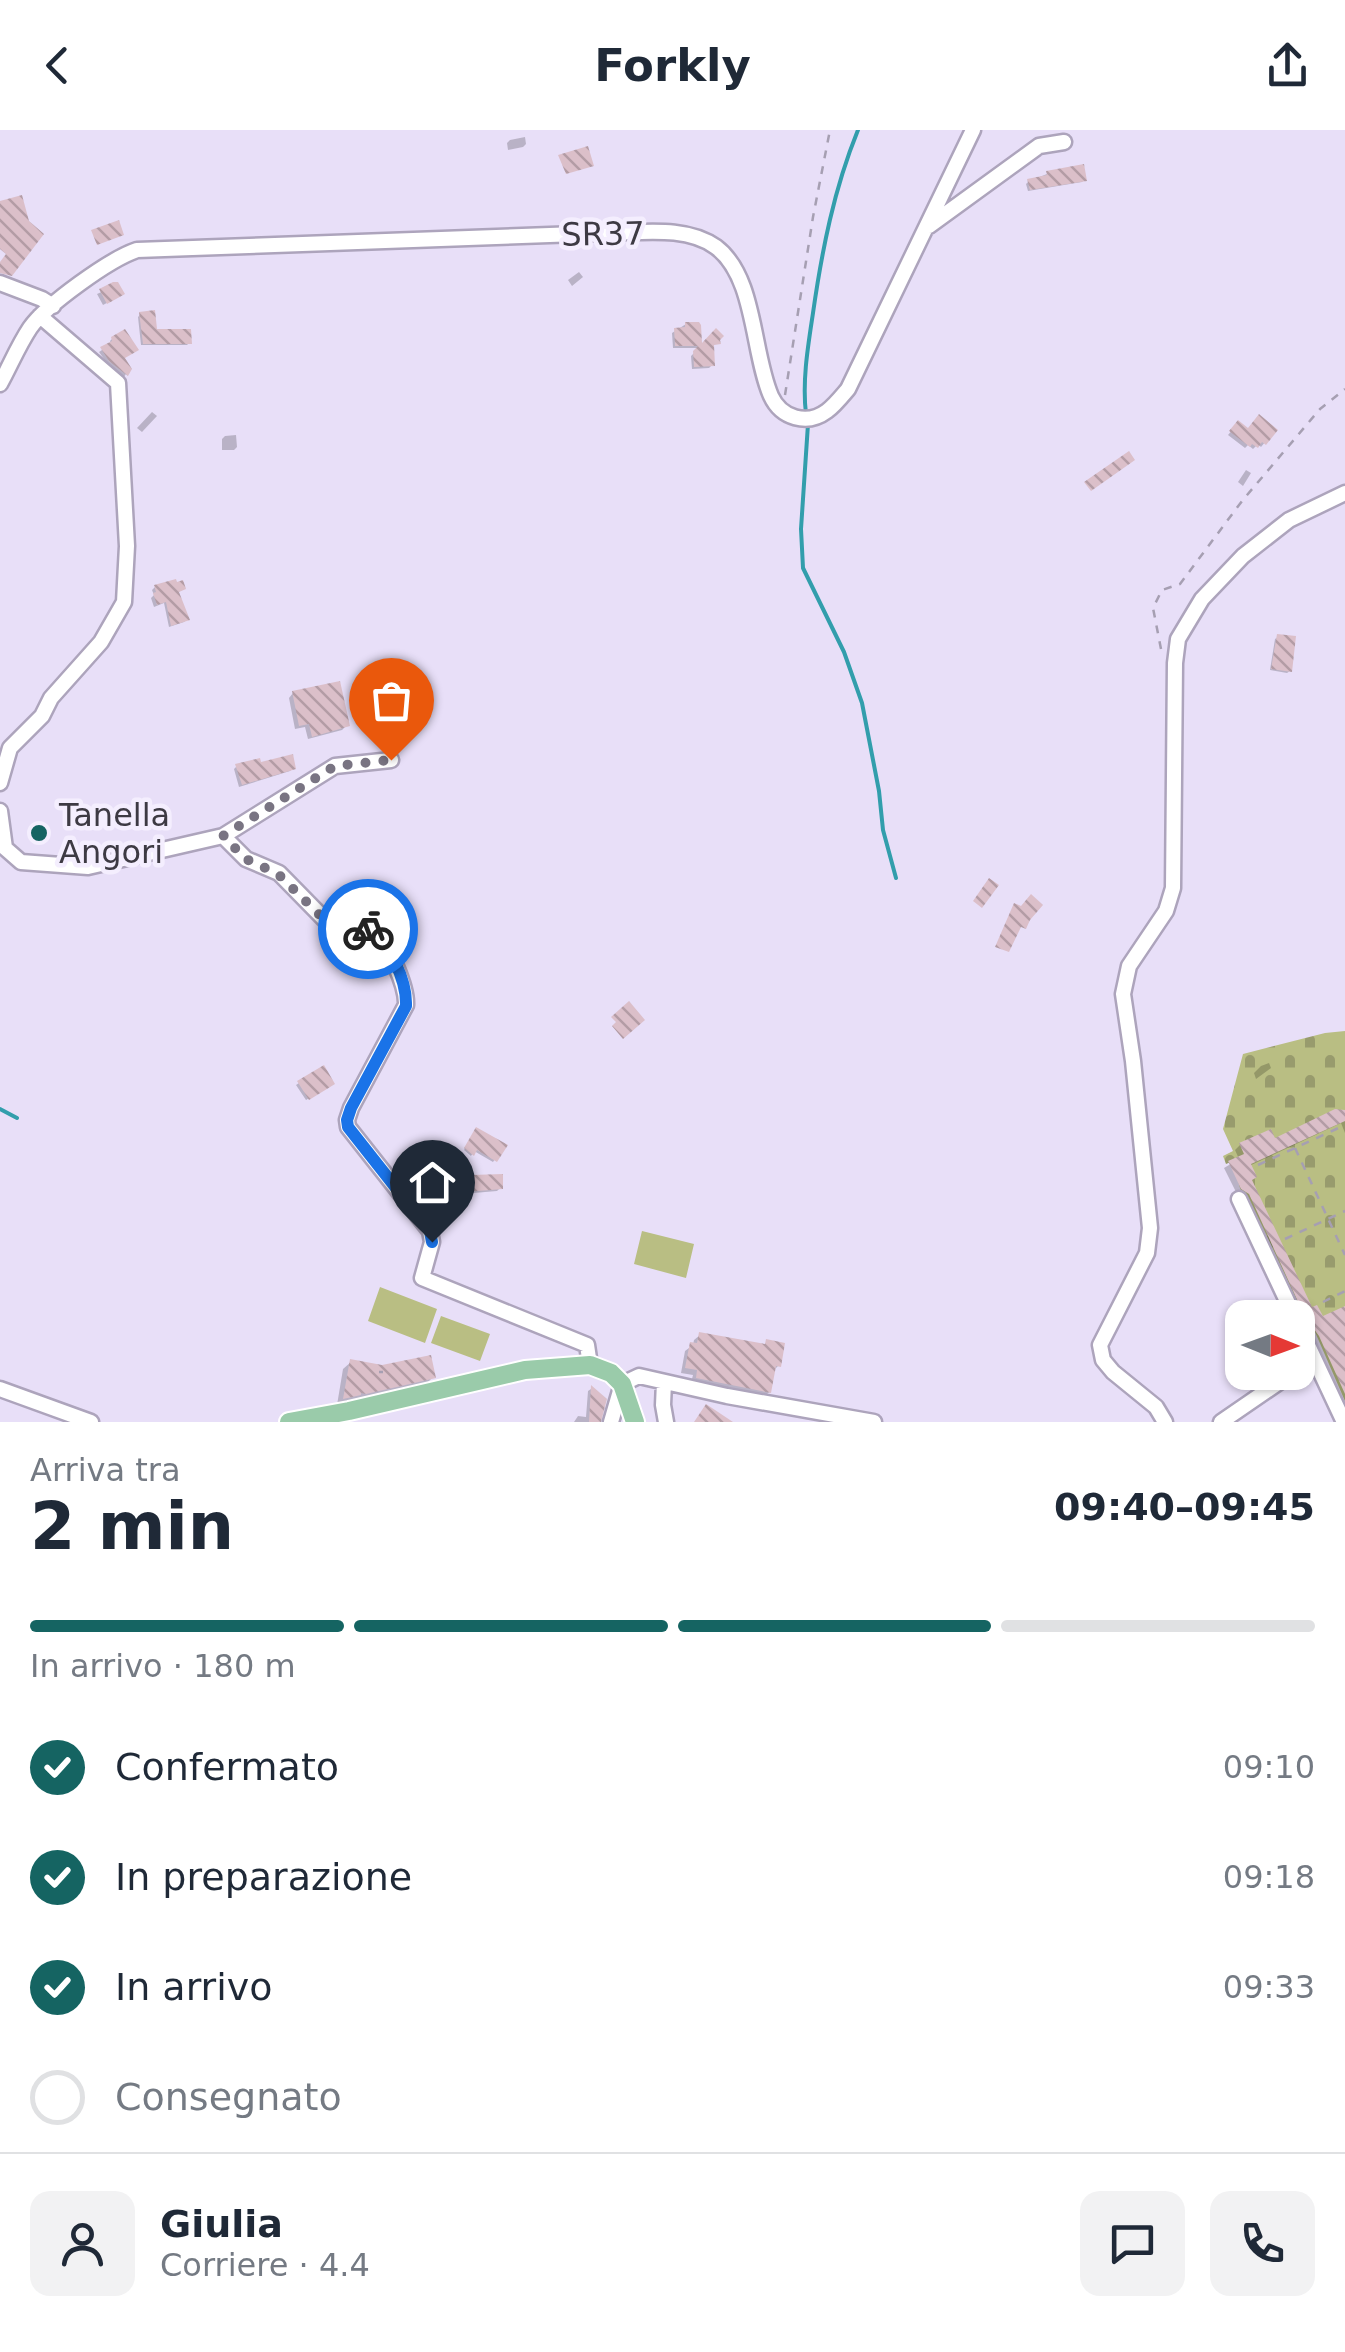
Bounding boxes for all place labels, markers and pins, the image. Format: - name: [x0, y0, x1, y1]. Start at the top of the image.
- pin: [349, 658, 434, 761]
- place label: Tanella Angori: [58, 796, 170, 871]
- marker: Tanella Angori: [28, 822, 50, 844]
- pin: [390, 1140, 475, 1243]

